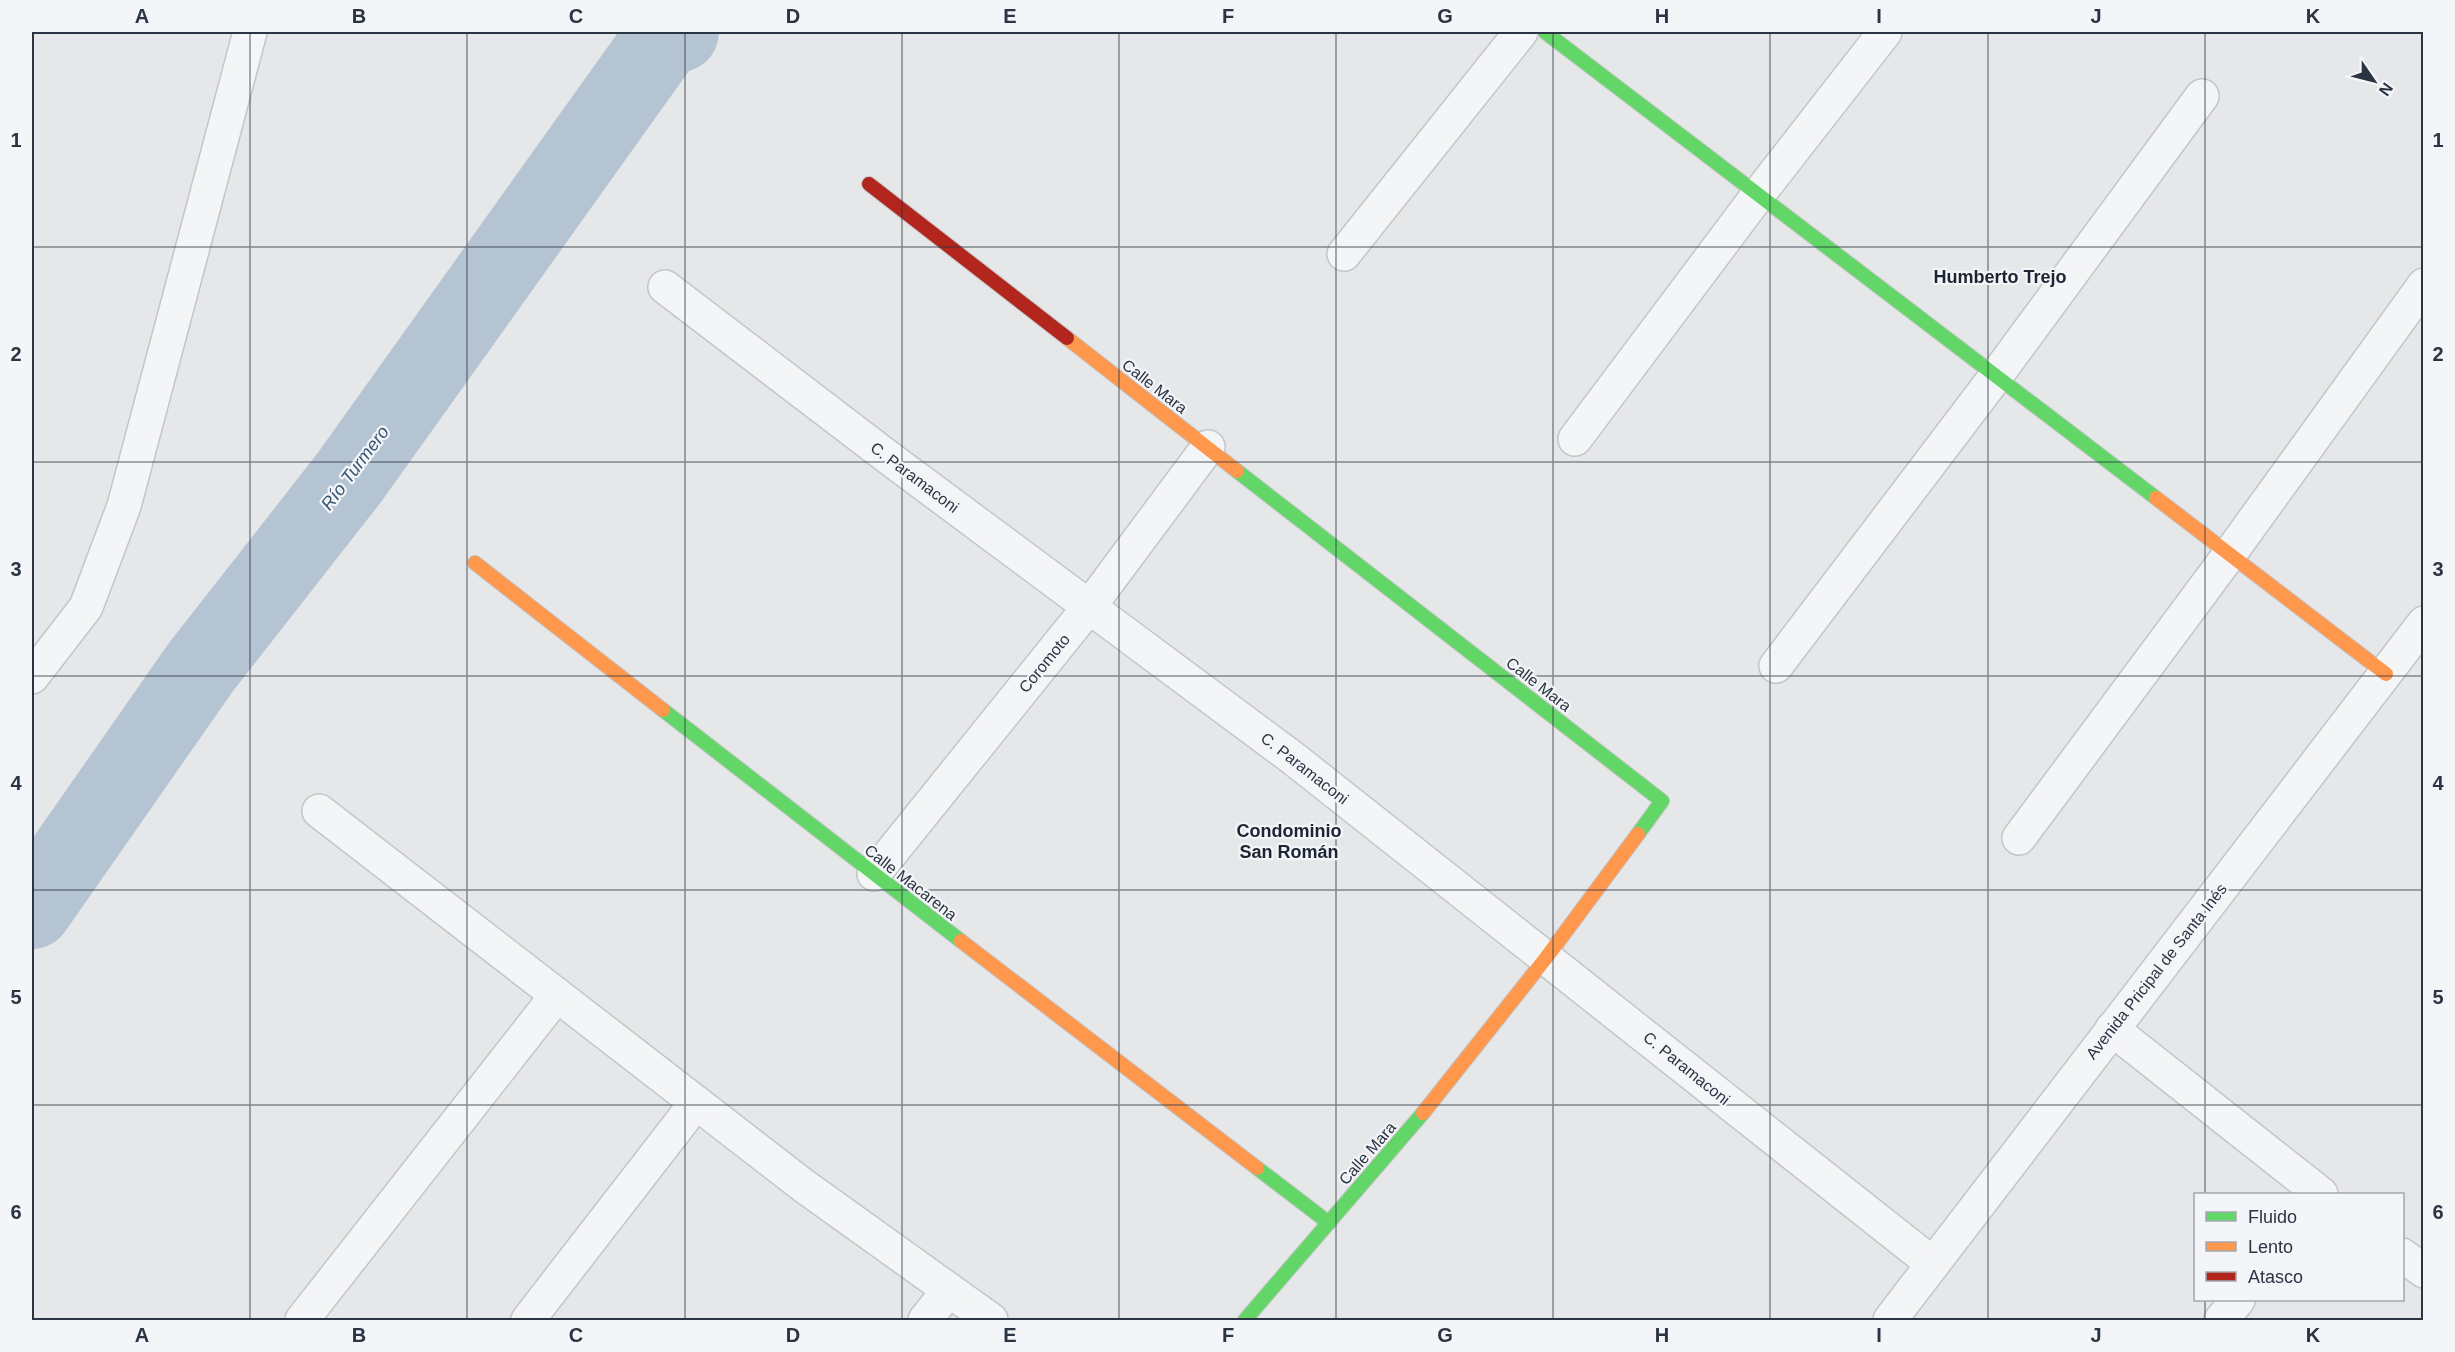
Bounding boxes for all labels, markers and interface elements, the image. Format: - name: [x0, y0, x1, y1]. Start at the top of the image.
- text: A: [135, 5, 149, 27]
- text: B: [352, 5, 366, 27]
- text: C: [569, 5, 583, 27]
- text: D: [786, 5, 800, 27]
- text: E: [1003, 5, 1017, 27]
- text: F: [1222, 5, 1234, 27]
- text: G: [1437, 5, 1453, 27]
- text: H: [1655, 5, 1669, 27]
- text: I: [1876, 5, 1882, 27]
- text: J: [2090, 5, 2102, 27]
- text: K: [2306, 5, 2321, 27]
- north arrow: [2344, 51, 2404, 111]
- text: N: [2376, 80, 2396, 99]
- text: 1: [10, 129, 22, 151]
- text: 1: [2432, 129, 2444, 151]
- district label: Humberto Trejo: [1933, 267, 2067, 287]
- text: 2: [10, 343, 22, 365]
- text: 2: [2432, 343, 2444, 365]
- street label: Calle Mara: [1119, 356, 1190, 417]
- water label: Río Turmero: [317, 422, 393, 514]
- street label: C. Paramaconi: [867, 439, 962, 516]
- text: 3: [10, 558, 22, 580]
- text: 3: [2432, 558, 2444, 580]
- street label: Coromoto: [1016, 631, 1073, 696]
- street label: Calle Mara: [1503, 654, 1574, 715]
- street label: C. Paramaconi: [1258, 729, 1352, 808]
- text: 4: [10, 772, 22, 794]
- text: 4: [2432, 772, 2444, 794]
- district label: Condominio San Román: [1237, 821, 1341, 862]
- street label: Calle Macarena: [861, 841, 960, 924]
- street label: Avenida Pricipal de Santa Inés: [2083, 880, 2230, 1062]
- text: 5: [10, 986, 22, 1008]
- text: 5: [2432, 986, 2444, 1008]
- street label: C. Paramaconi: [1640, 1028, 1733, 1108]
- street label: Calle Mara: [1336, 1118, 1399, 1188]
- legend: [2194, 1193, 2404, 1301]
- text: 6: [10, 1201, 22, 1223]
- text: 6: [2432, 1201, 2444, 1223]
- text: Fluido: [2248, 1207, 2297, 1227]
- text: Lento: [2248, 1237, 2293, 1257]
- text: Atasco: [2248, 1267, 2303, 1287]
- text: A: [135, 1324, 149, 1346]
- text: B: [352, 1324, 366, 1346]
- text: C: [569, 1324, 583, 1346]
- text: D: [786, 1324, 800, 1346]
- text: E: [1003, 1324, 1017, 1346]
- text: F: [1222, 1324, 1234, 1346]
- text: G: [1437, 1324, 1453, 1346]
- text: H: [1655, 1324, 1669, 1346]
- text: I: [1876, 1324, 1882, 1346]
- text: J: [2090, 1324, 2102, 1346]
- text: K: [2306, 1324, 2321, 1346]

